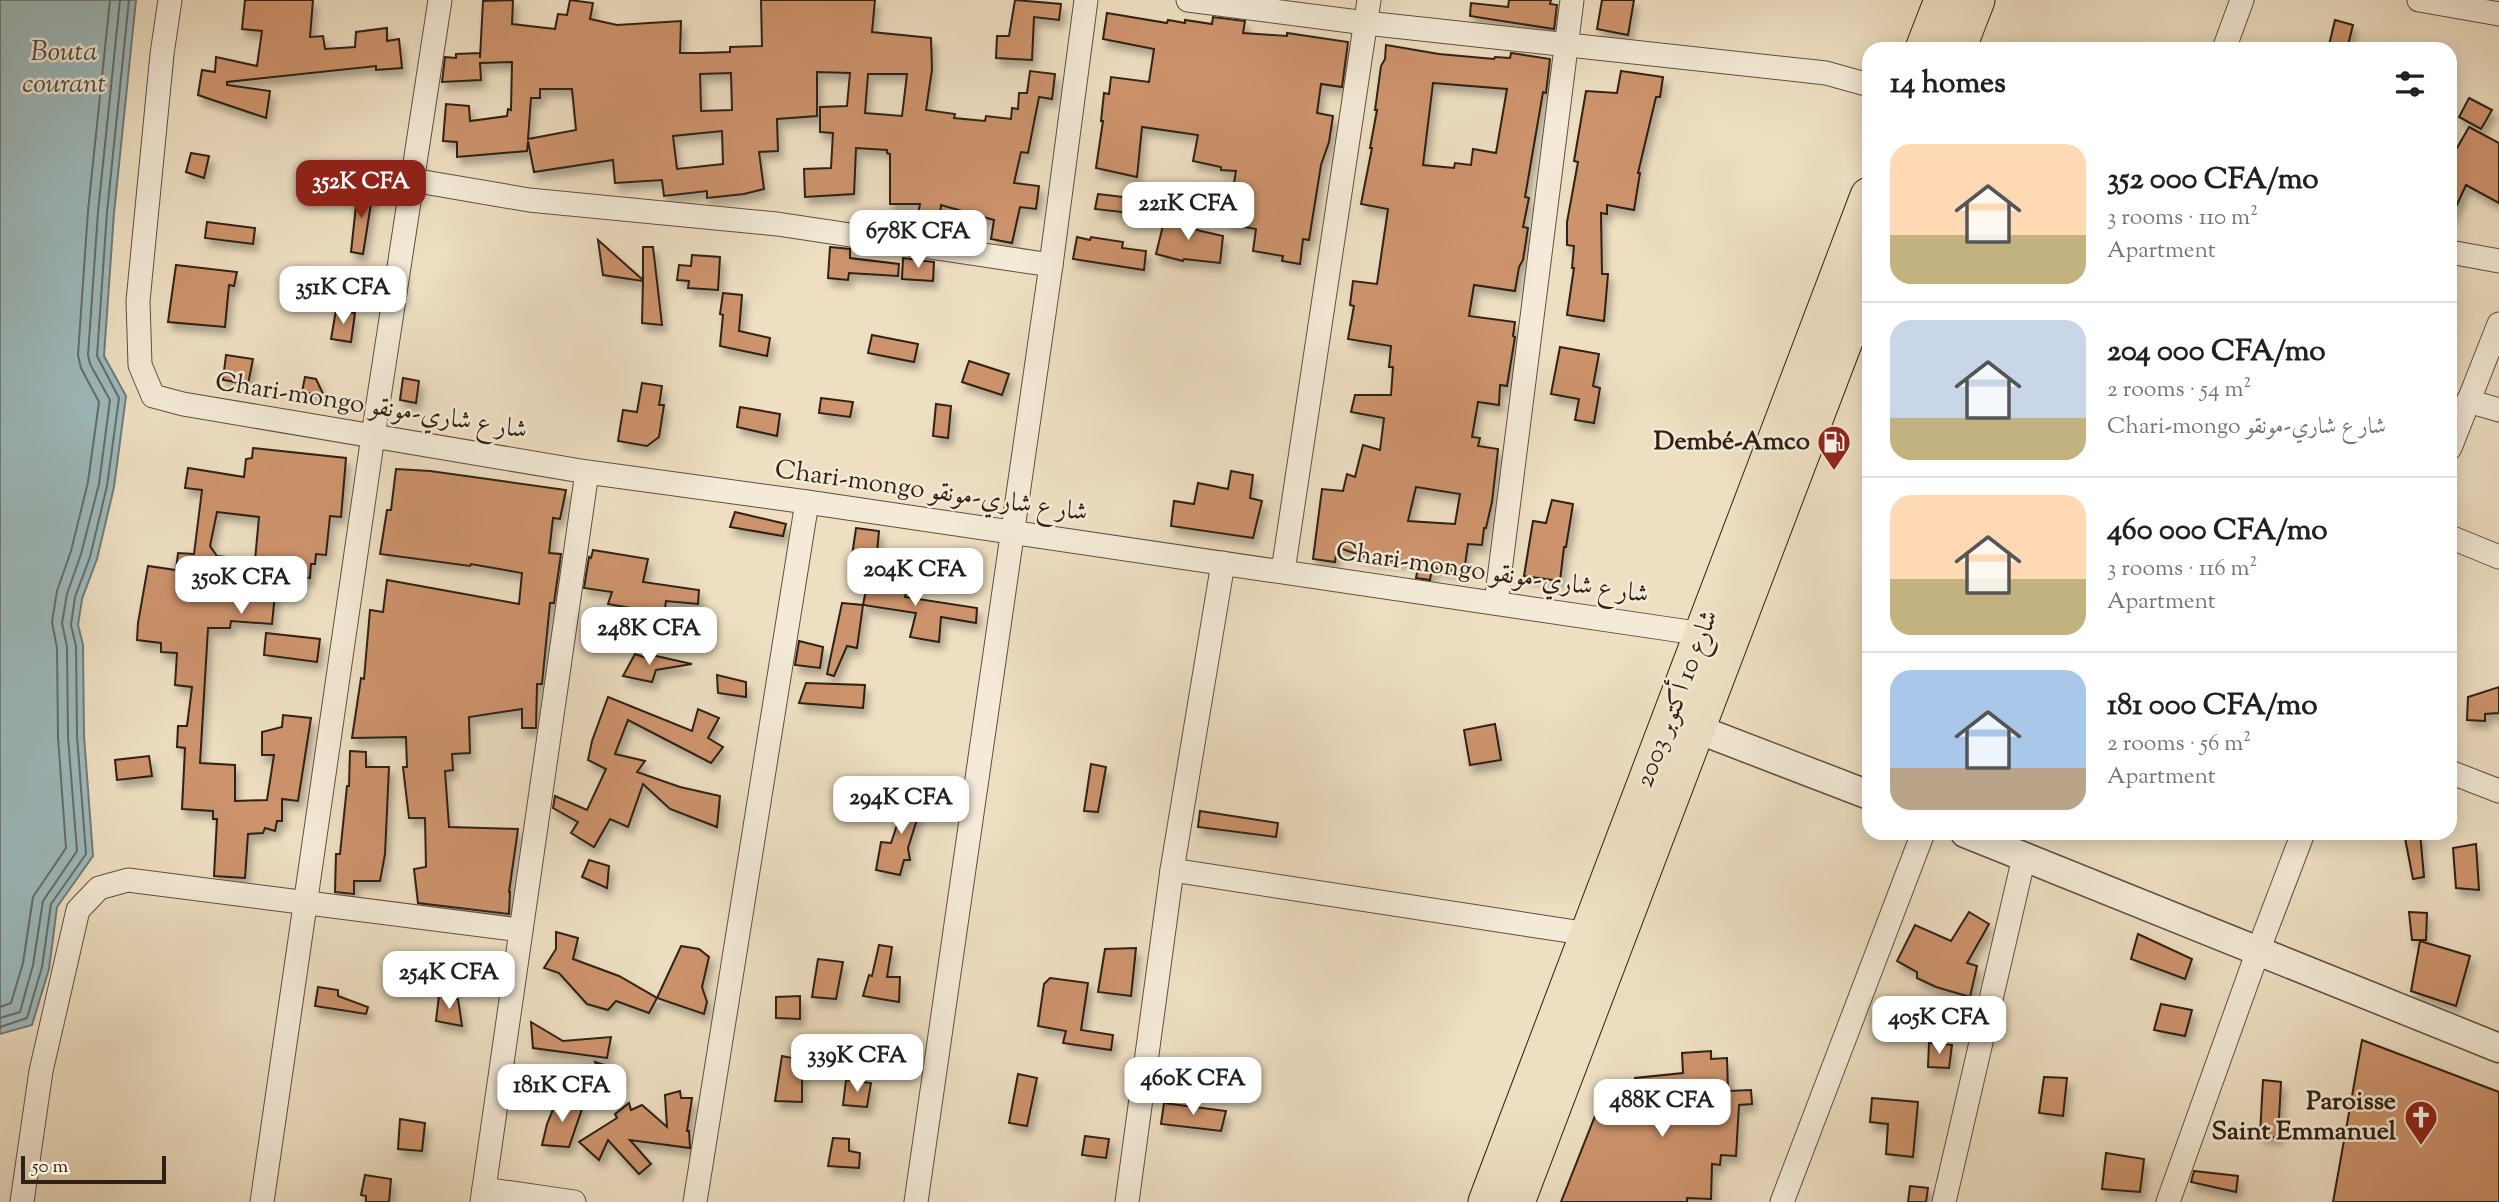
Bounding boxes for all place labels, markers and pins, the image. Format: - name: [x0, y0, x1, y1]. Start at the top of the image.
- pin: 352K CFA: [289, 160, 433, 220]
- pin: 221K CFA: [1116, 182, 1260, 242]
- pin: 678K CFA: [846, 210, 990, 270]
- pin: 351K CFA: [271, 266, 415, 326]
- fuel station icon: Dembé-Amco: [1815, 423, 1853, 472]
- place label: Dembé-Amco: [1654, 424, 1810, 461]
- pin: 204K CFA: [843, 548, 987, 608]
- pin: 350K CFA: [169, 556, 313, 616]
- pin: 248K CFA: [577, 608, 721, 667]
- pin: 294K CFA: [829, 776, 973, 836]
- pin: 254K CFA: [377, 951, 521, 1011]
- pin: 405K CFA: [1867, 996, 2011, 1056]
- pin: 339K CFA: [785, 1034, 929, 1094]
- pin: 460K CFA: [1121, 1058, 1265, 1117]
- pin: 181K CFA: [490, 1064, 634, 1124]
- pin: 488K CFA: [1590, 1080, 1734, 1139]
- place label: Paroisse Saint Emmanuel: [2212, 1084, 2397, 1151]
- church icon: Paroisse Saint Emmanuel: [2402, 1098, 2440, 1147]

